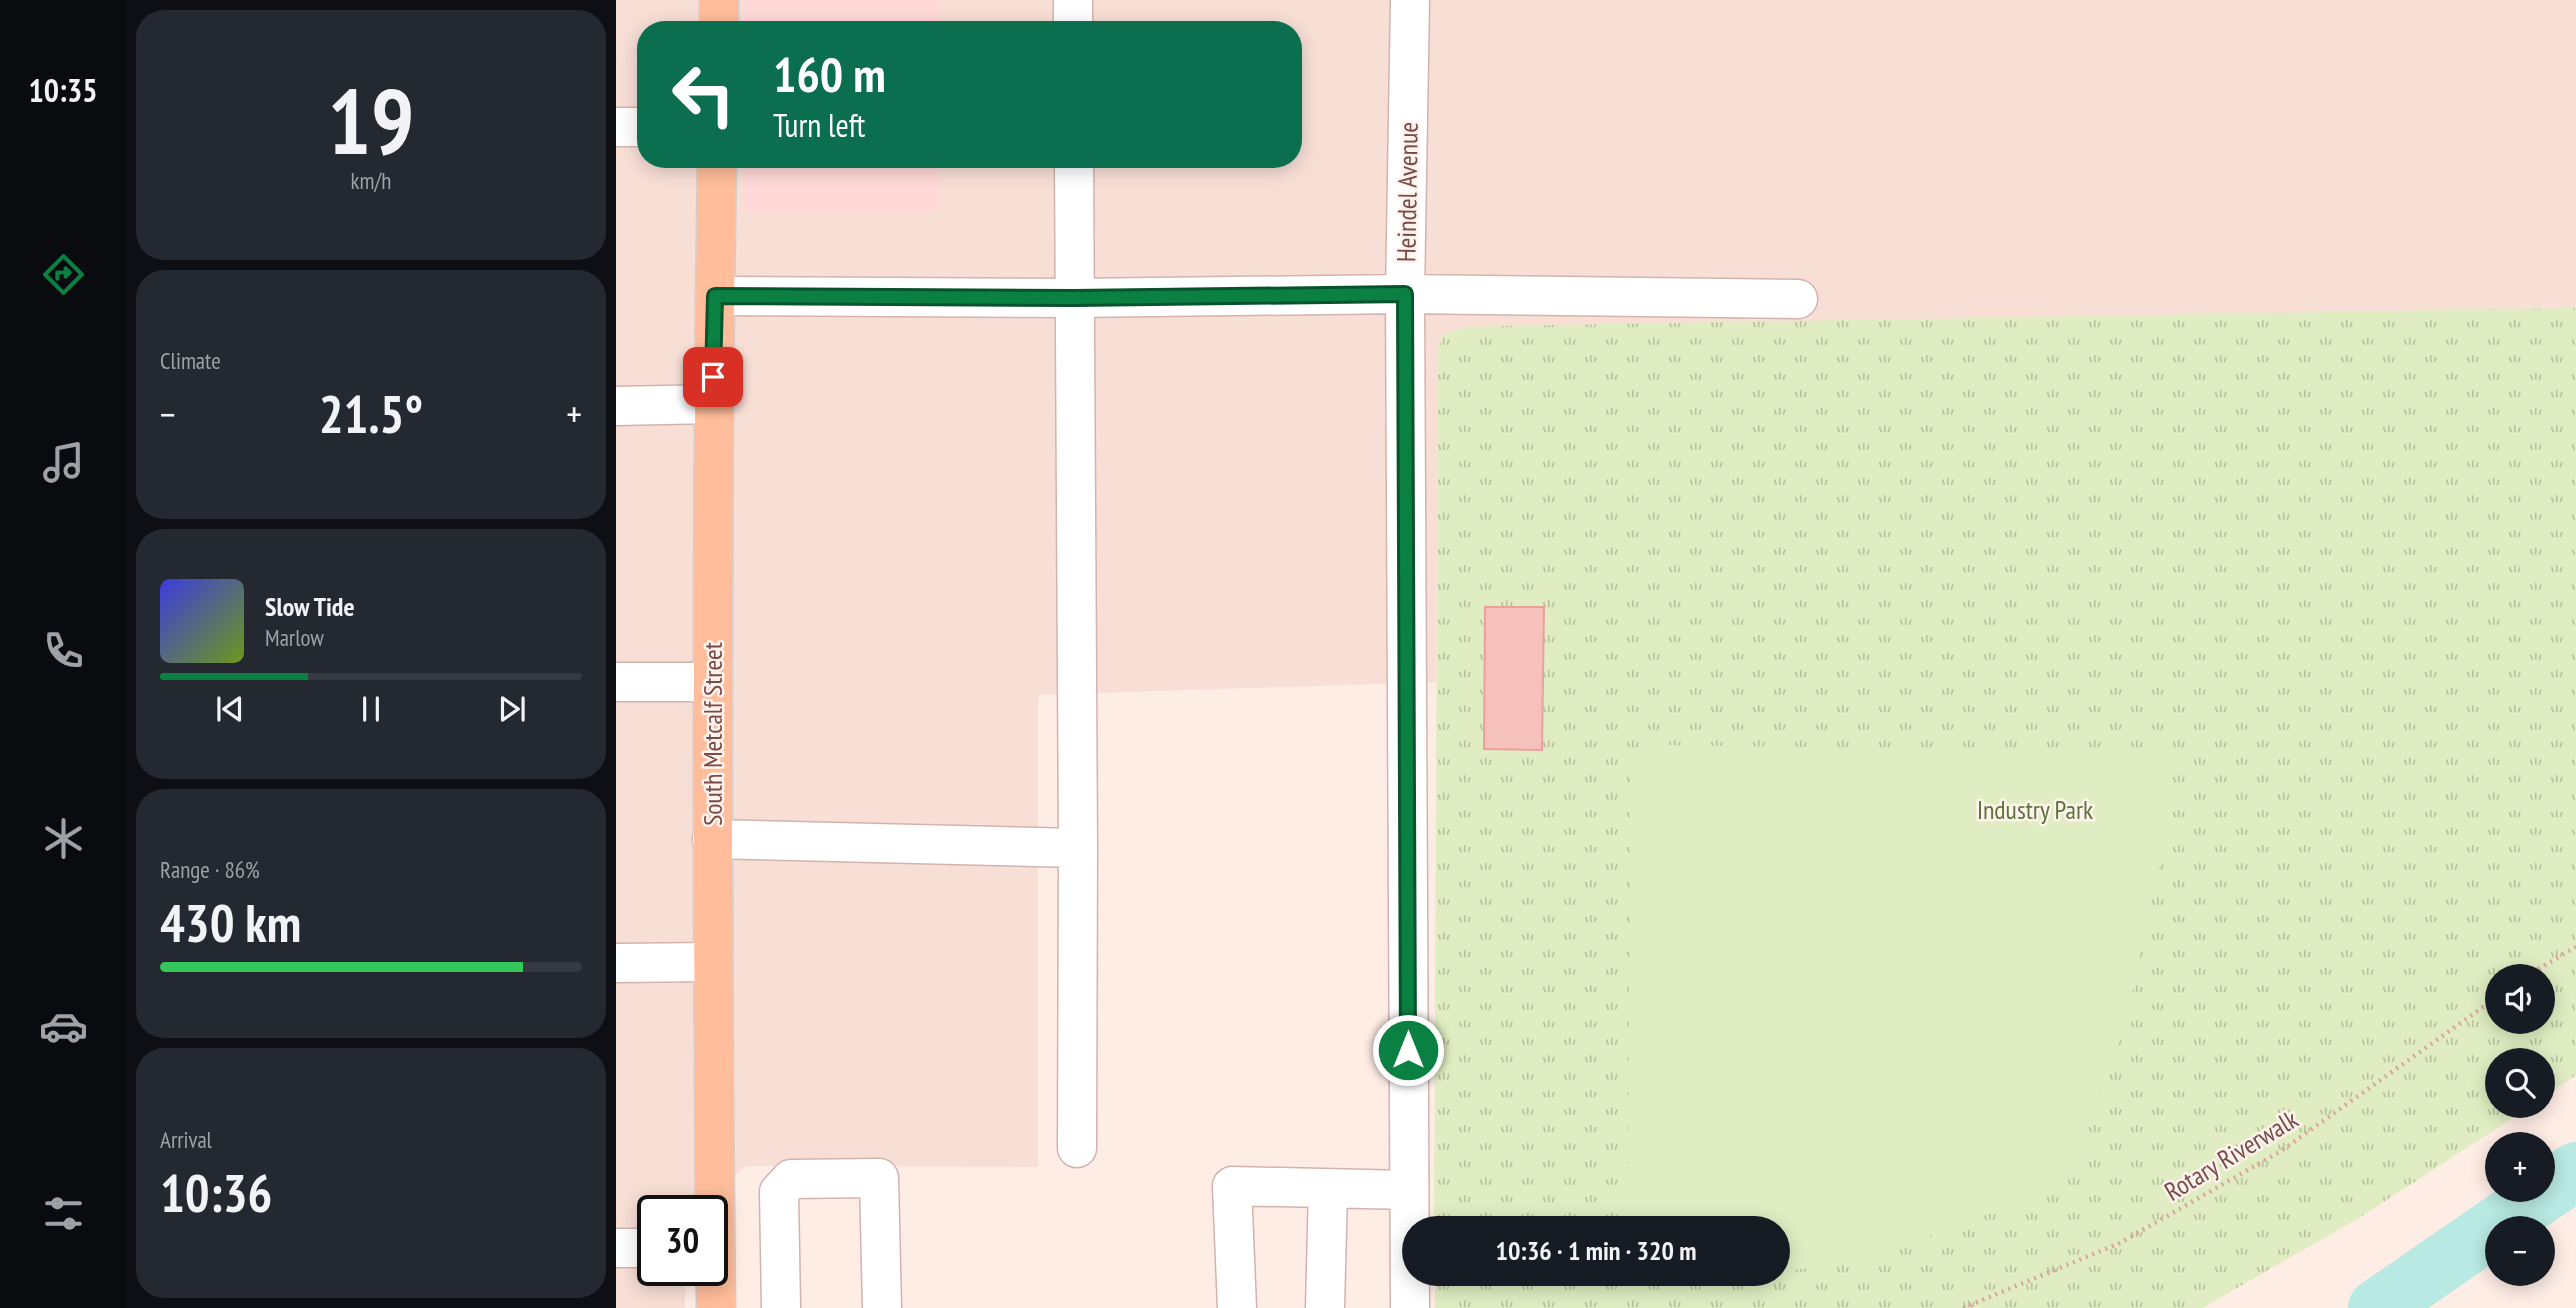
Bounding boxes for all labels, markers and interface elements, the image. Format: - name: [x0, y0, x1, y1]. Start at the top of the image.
- text: 160 m: [773, 42, 886, 106]
- icon: left: [658, 49, 749, 140]
- text: 19: [328, 61, 415, 179]
- text: 10:35: [28, 69, 98, 111]
- text: Turn left: [773, 104, 865, 146]
- street label: Heindel Avenue: [1389, 122, 1425, 262]
- text: km/h: [351, 166, 391, 195]
- icon: directions: [39, 250, 88, 299]
- text: Climate: [160, 346, 221, 375]
- pin: [683, 347, 743, 407]
- icon: arrive: [694, 358, 732, 396]
- text: 21.5°: [319, 380, 423, 447]
- text: −: [160, 389, 176, 438]
- text: +: [566, 389, 582, 438]
- icon: music: [39, 438, 88, 487]
- text: Slow Tide: [265, 590, 355, 623]
- text: Marlow: [265, 623, 324, 652]
- icon: phone: [39, 626, 88, 675]
- street label: South Metcalf Street: [696, 642, 729, 826]
- icon: previous: [211, 690, 249, 728]
- icon: pause: [352, 690, 390, 728]
- icon: next: [493, 690, 531, 728]
- park label: Industry Park: [1977, 793, 2093, 826]
- icon: climate: [39, 814, 88, 863]
- text: Range · 86%: [160, 855, 260, 884]
- text: 430 km: [160, 889, 301, 956]
- map controls: [2485, 964, 2555, 1286]
- button: sound: [2485, 964, 2555, 1034]
- icon: car: [39, 1002, 88, 1051]
- position arrow: [1371, 1013, 1445, 1087]
- button: search: [2485, 1048, 2555, 1118]
- street label: Rotary Riverwalk: [2158, 1102, 2304, 1208]
- text: Arrival: [160, 1125, 212, 1154]
- button: +: [2485, 1132, 2555, 1202]
- text: 10:36: [160, 1159, 272, 1226]
- icon: filters: [39, 1189, 88, 1238]
- speed limit sign: 30: [637, 1195, 728, 1286]
- button: −: [2485, 1216, 2555, 1286]
- text: 10:36 · 1 min · 320 m: [1496, 1234, 1696, 1267]

